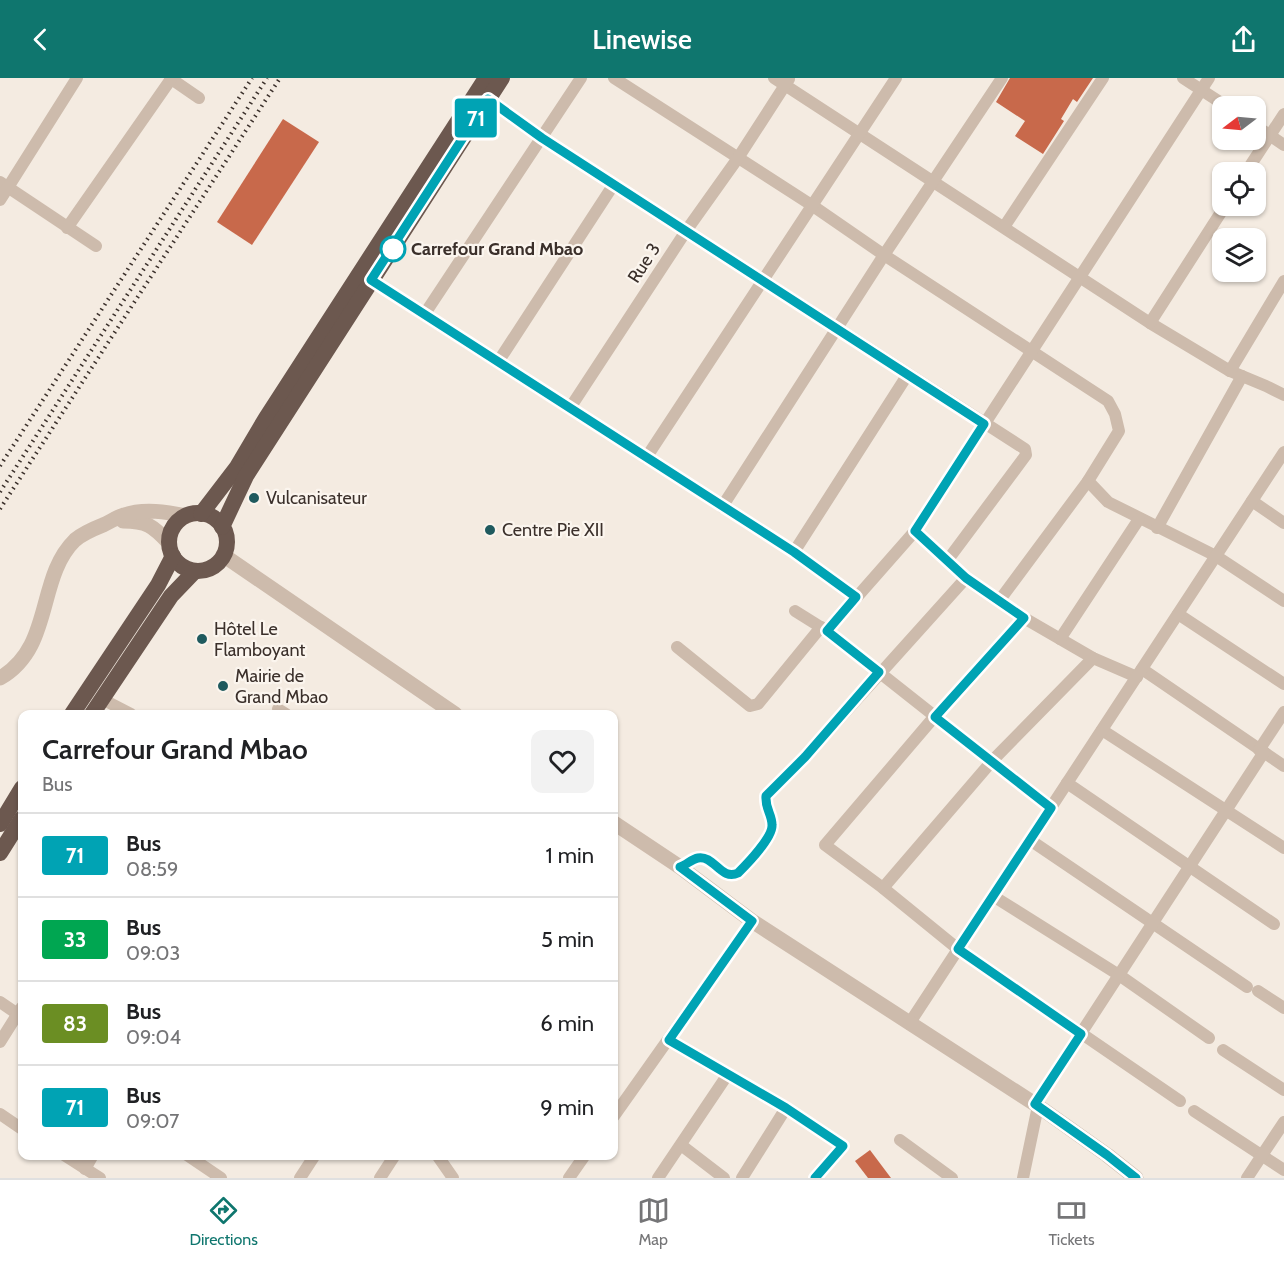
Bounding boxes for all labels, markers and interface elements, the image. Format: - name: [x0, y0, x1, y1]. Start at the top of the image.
- icon: back: [24, 23, 57, 56]
- text: Linewise: [592, 23, 692, 56]
- icon: share: [1227, 23, 1260, 56]
- north arrow: [1212, 96, 1266, 150]
- map controls: [1212, 96, 1266, 282]
- line badge: 71: [449, 98, 503, 138]
- text: 71: [467, 106, 485, 131]
- button: locate: [1212, 162, 1266, 216]
- button: layers: [1212, 228, 1266, 282]
- marker: Carrefour Grand Mbao: [380, 236, 406, 262]
- place label: Carrefour Grand Mbao: [411, 238, 583, 260]
- street label: Rue 3: [623, 239, 665, 287]
- place label: Vulcanisateur: [266, 487, 367, 509]
- marker: Vulcanisateur: [247, 491, 261, 505]
- place label: Centre Pie XII: [502, 519, 604, 541]
- marker: Centre Pie XII: [483, 523, 497, 537]
- place label: Hôtel Le Flamboyant: [214, 618, 305, 661]
- marker: Hôtel Le Flamboyant: [195, 632, 209, 646]
- place label: Mairie de Grand Mbao: [235, 665, 328, 708]
- marker: Mairie de Grand Mbao: [216, 679, 230, 693]
- button: heart: [531, 730, 594, 793]
- text: Carrefour Grand Mbao: [42, 732, 308, 766]
- text: Bus: [42, 772, 73, 796]
- text: Bus: [126, 830, 161, 857]
- text: 1 min: [546, 842, 594, 869]
- text: 71: [66, 843, 84, 868]
- text: 08:59: [126, 857, 178, 881]
- text: Bus: [126, 914, 161, 941]
- text: 5 min: [541, 926, 594, 953]
- text: 33: [64, 927, 86, 952]
- text: 09:03: [126, 941, 180, 965]
- text: Bus: [126, 998, 161, 1025]
- text: 6 min: [540, 1010, 594, 1037]
- text: 83: [63, 1011, 87, 1036]
- text: 09:04: [126, 1025, 181, 1049]
- text: Bus: [126, 1082, 161, 1109]
- text: 9 min: [540, 1094, 594, 1121]
- text: 71: [66, 1095, 84, 1120]
- text: 09:07: [126, 1109, 179, 1133]
- tab: Directions: [189, 1194, 258, 1249]
- tab: Map: [637, 1194, 670, 1249]
- tab: Tickets: [1048, 1194, 1095, 1249]

